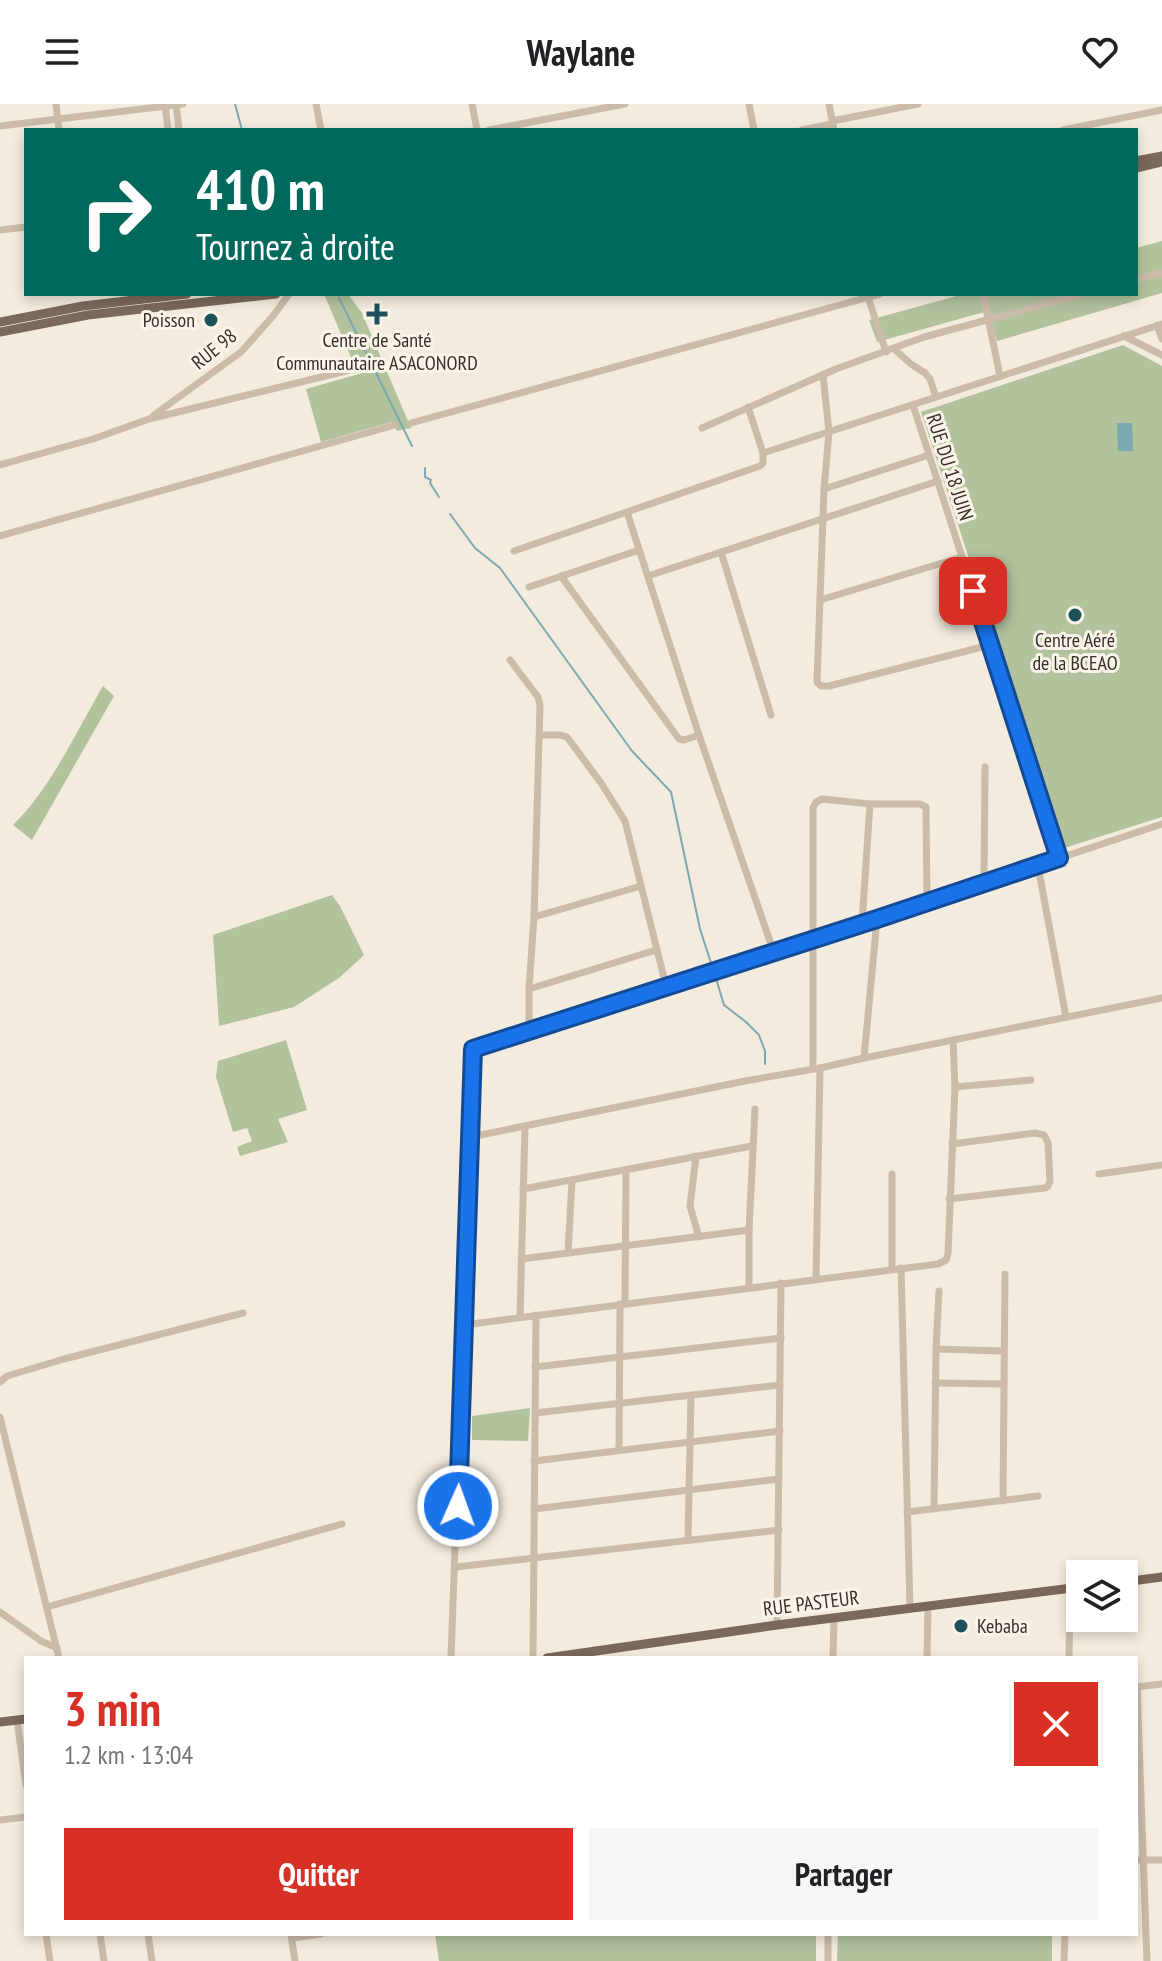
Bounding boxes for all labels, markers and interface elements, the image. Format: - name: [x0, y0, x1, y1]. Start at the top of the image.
- text: Waylane: [527, 29, 635, 76]
- icon: menu: [40, 30, 84, 74]
- icon: heart: [1078, 30, 1122, 74]
- text: 410 m: [196, 153, 325, 225]
- icon: right: [64, 160, 168, 264]
- text: Tournez à droite: [196, 223, 395, 270]
- marker: Centre de Santé Communautaire ASACONORD: [366, 303, 388, 325]
- place label: Poisson: [143, 307, 195, 333]
- marker: Poisson: [202, 311, 220, 329]
- street label: RUE 98: [186, 323, 242, 375]
- place label: Centre de Santé Communautaire ASACONORD: [276, 327, 478, 376]
- street label: RUE DU 18 JUIN: [921, 410, 979, 524]
- pin: [939, 557, 1007, 625]
- icon: arrive: [951, 569, 995, 613]
- marker: Centre Aéré de la BCEAO: [1066, 606, 1084, 624]
- place label: Centre Aéré de la BCEAO: [1032, 627, 1118, 676]
- position arrow: [416, 1464, 500, 1548]
- map controls: [1066, 1560, 1138, 1632]
- button: layers: [1066, 1560, 1138, 1632]
- street label: RUE PASTEUR: [762, 1584, 861, 1622]
- place label: Kebaba: [977, 1613, 1028, 1639]
- marker: Kebaba: [952, 1617, 970, 1635]
- text: 3 min: [64, 1677, 161, 1739]
- button: close: [1014, 1682, 1098, 1766]
- text: 1.2 km · 13:04: [64, 1738, 193, 1771]
- button: Quitter: [64, 1828, 573, 1920]
- button: Partager: [589, 1828, 1098, 1920]

